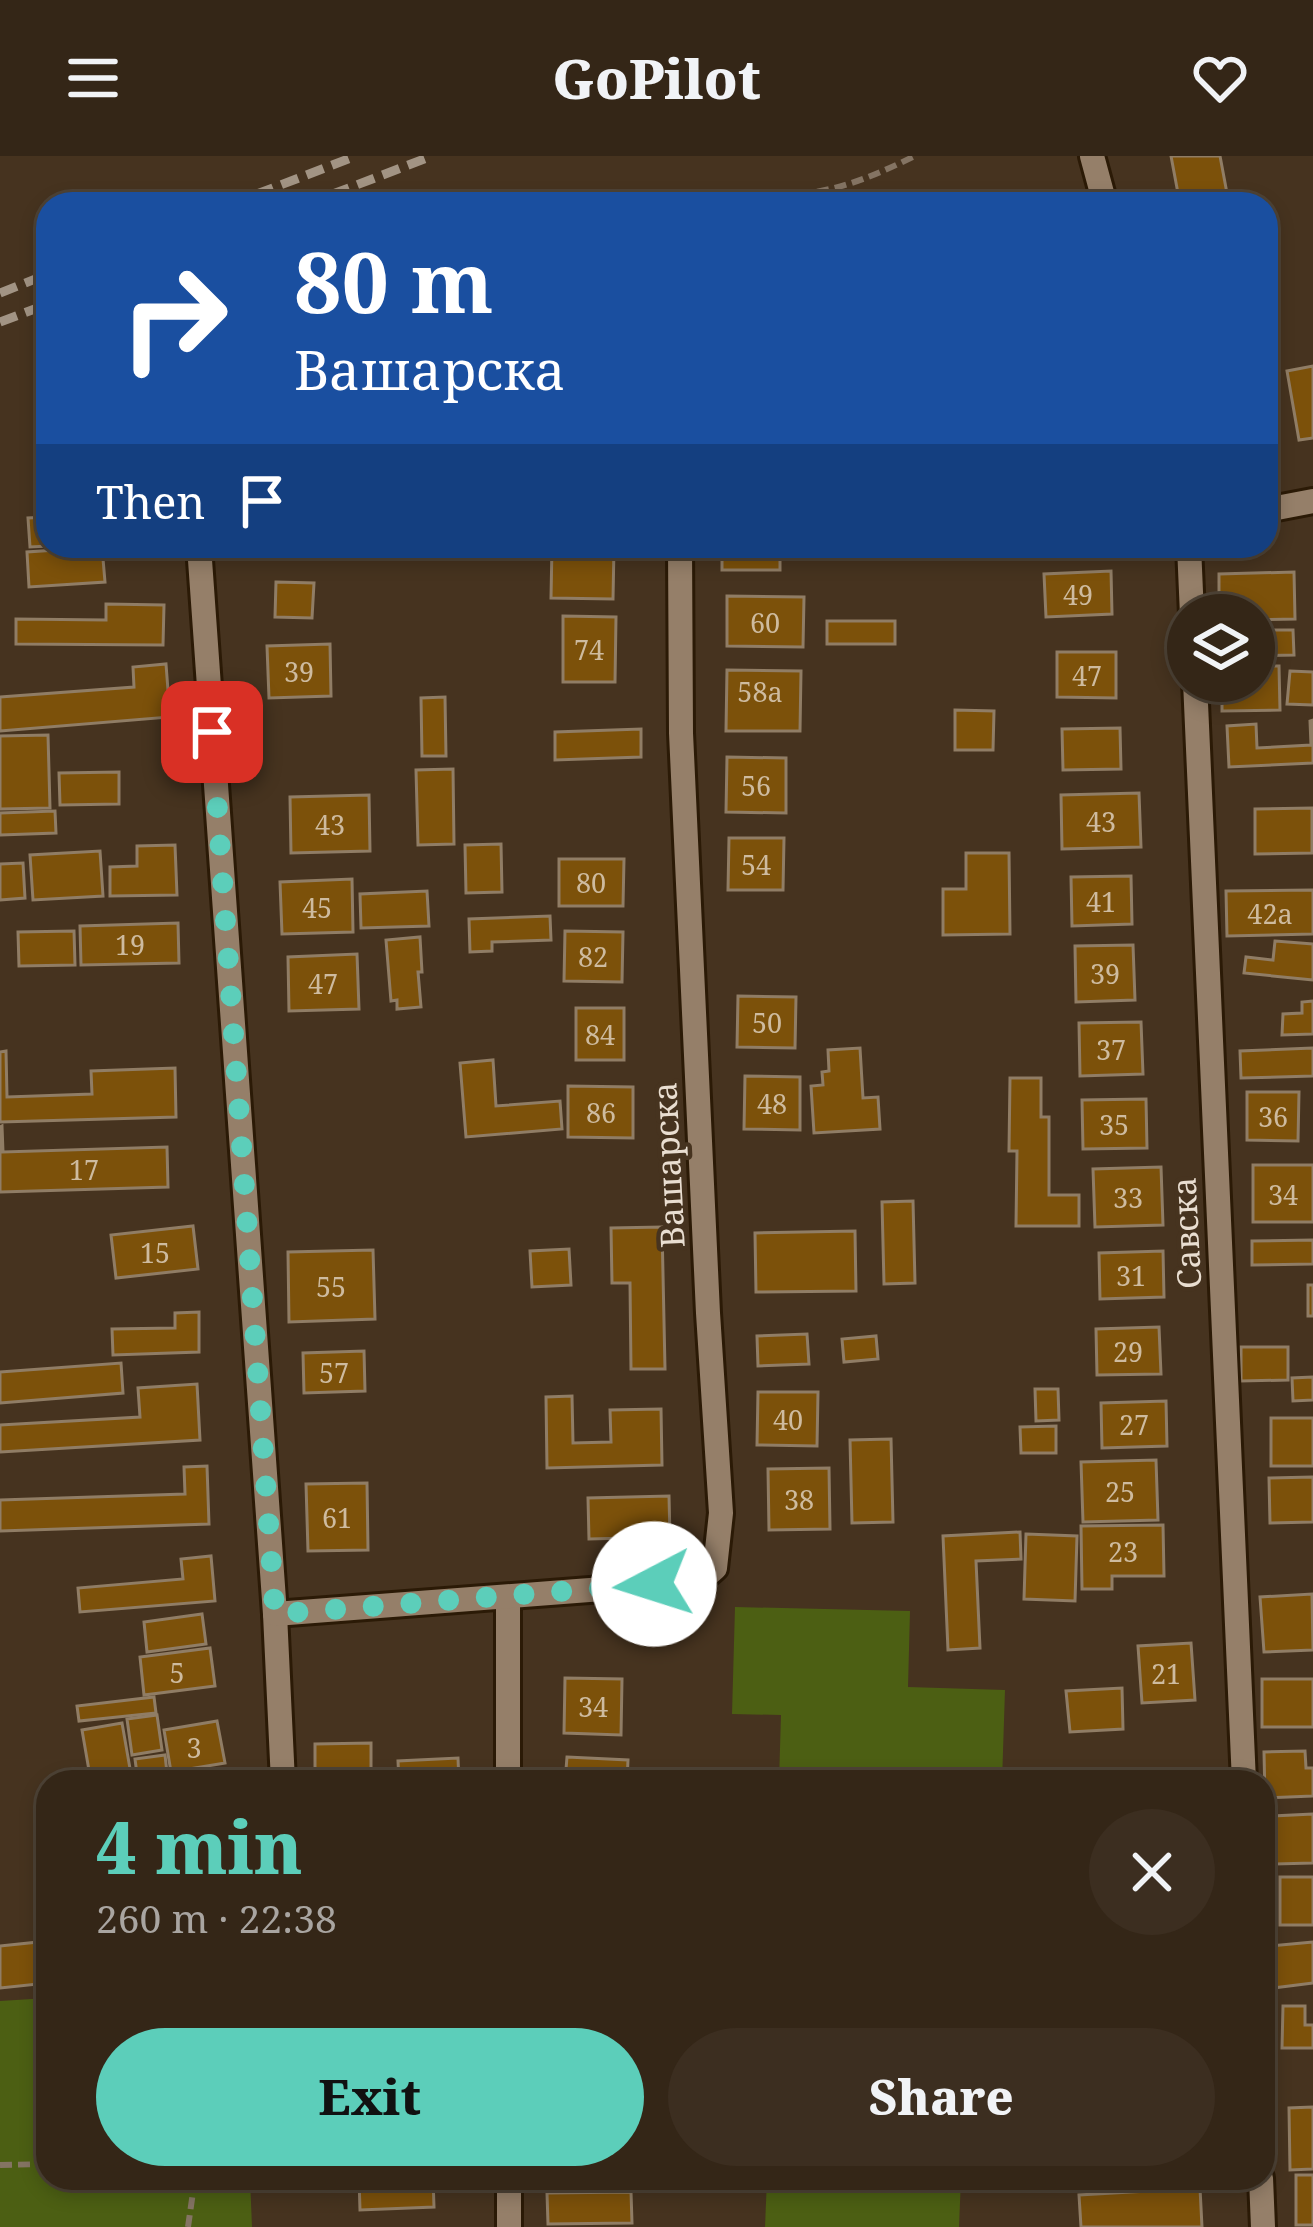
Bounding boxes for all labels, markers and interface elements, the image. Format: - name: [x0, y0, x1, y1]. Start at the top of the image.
- text: GoPilot: [552, 41, 761, 115]
- icon: menu: [60, 45, 126, 111]
- icon: heart: [1187, 45, 1253, 111]
- text: 80 m: [294, 223, 494, 338]
- icon: right: [96, 240, 252, 396]
- text: Вашарска: [294, 332, 565, 406]
- icon: arrive: [229, 468, 295, 534]
- text: Then: [96, 471, 205, 532]
- house number: 49: [1063, 576, 1093, 613]
- map controls: [1167, 594, 1275, 702]
- button: layers: [1167, 594, 1275, 702]
- house number: 60: [750, 604, 780, 641]
- house number: 74: [574, 631, 604, 668]
- house number: 39: [284, 653, 314, 690]
- house number: 47: [1072, 657, 1102, 694]
- house number: 58a: [737, 673, 783, 710]
- pin: [161, 681, 263, 783]
- icon: arrive: [179, 699, 245, 765]
- house number: 56: [741, 767, 771, 804]
- house number: 43: [1086, 803, 1116, 840]
- house number: 43: [315, 806, 345, 843]
- house number: 54: [741, 846, 771, 883]
- house number: 80: [576, 864, 606, 901]
- house number: 41: [1086, 883, 1116, 920]
- house number: 45: [302, 889, 332, 926]
- house number: 42a: [1247, 895, 1293, 932]
- house number: 19: [115, 926, 145, 963]
- house number: 82: [578, 938, 608, 975]
- house number: 39: [1090, 955, 1120, 992]
- house number: 47: [308, 965, 338, 1002]
- house number: 50: [752, 1004, 782, 1041]
- house number: 84: [585, 1016, 615, 1053]
- house number: 37: [1096, 1031, 1126, 1068]
- street label: Вашарска: [641, 1081, 695, 1249]
- house number: 48: [757, 1085, 787, 1122]
- house number: 86: [586, 1094, 616, 1131]
- house number: 36: [1258, 1098, 1288, 1135]
- house number: 35: [1099, 1106, 1129, 1143]
- house number: 17: [69, 1151, 99, 1188]
- street label: Савска: [1161, 1176, 1211, 1290]
- house number: 34: [1268, 1176, 1298, 1213]
- house number: 33: [1113, 1179, 1143, 1216]
- house number: 15: [140, 1234, 170, 1271]
- house number: 31: [1116, 1257, 1146, 1294]
- house number: 55: [316, 1268, 346, 1305]
- house number: 29: [1113, 1333, 1143, 1370]
- house number: 57: [319, 1354, 349, 1391]
- house number: 40: [773, 1401, 803, 1438]
- house number: 27: [1119, 1406, 1149, 1443]
- house number: 25: [1105, 1473, 1135, 1510]
- house number: 38: [784, 1481, 814, 1518]
- house number: 61: [322, 1499, 352, 1536]
- position arrow: [591, 1521, 717, 1647]
- house number: 23: [1108, 1533, 1138, 1570]
- house number: 5: [169, 1654, 185, 1691]
- house number: 21: [1151, 1655, 1181, 1692]
- house number: 34: [578, 1688, 608, 1725]
- house number: 3: [186, 1729, 202, 1766]
- text: 4 min: [96, 1797, 303, 1895]
- button: close: [1089, 1809, 1215, 1935]
- text: 260 m · 22:38: [96, 1891, 337, 1944]
- button: Exit: [96, 2028, 644, 2166]
- button: Share: [668, 2028, 1215, 2166]

